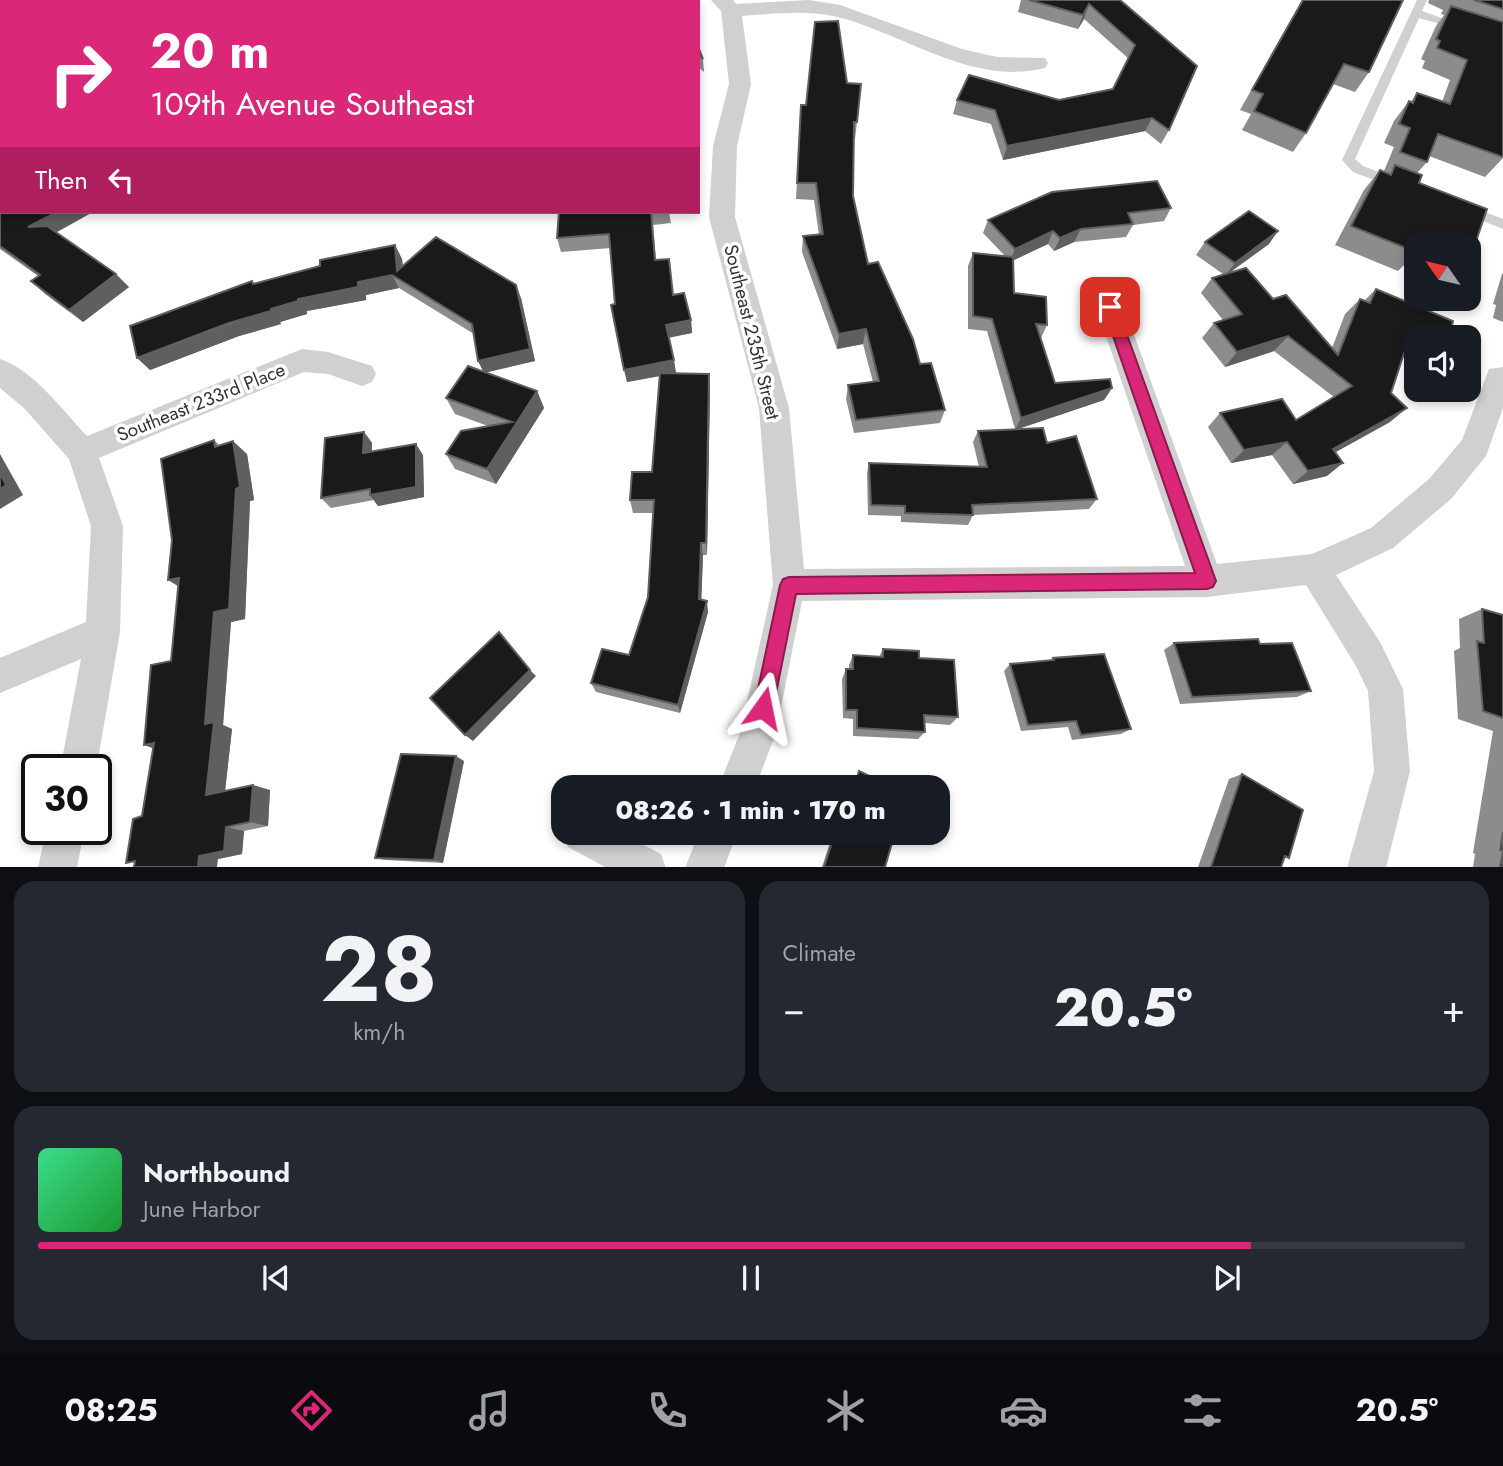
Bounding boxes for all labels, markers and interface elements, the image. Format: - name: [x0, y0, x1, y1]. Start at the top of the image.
- text: 20 m: [150, 16, 269, 86]
- icon: right: [35, 28, 126, 119]
- text: 109th Avenue Southeast: [150, 81, 474, 127]
- text: Then: [35, 161, 88, 199]
- icon: left: [102, 161, 140, 199]
- north arrow: [1404, 234, 1480, 312]
- map controls: [1404, 234, 1481, 402]
- street label: Southeast 235th Street: [717, 242, 787, 423]
- pin: [1080, 277, 1140, 337]
- icon: arrive: [1091, 288, 1129, 326]
- button: sound: [1404, 325, 1481, 402]
- street label: Southeast 233rd Place: [113, 356, 289, 448]
- position arrow: [726, 671, 800, 745]
- speed limit sign: 30: [21, 754, 112, 845]
- text: 08:26 · 1 min · 170 m: [615, 791, 886, 829]
- text: 28: [321, 904, 438, 1035]
- text: Climate: [783, 936, 856, 970]
- text: 20.5°: [1054, 970, 1193, 1046]
- text: −: [783, 981, 805, 1036]
- text: +: [1442, 981, 1465, 1036]
- text: km/h: [353, 1015, 405, 1049]
- text: Northbound: [143, 1154, 290, 1192]
- text: June Harbor: [143, 1192, 260, 1226]
- icon: previous: [257, 1259, 295, 1297]
- icon: pause: [732, 1259, 770, 1297]
- icon: next: [1208, 1259, 1246, 1297]
- icon: directions: [287, 1386, 336, 1435]
- icon: music: [465, 1386, 514, 1435]
- icon: phone: [643, 1386, 692, 1435]
- icon: climate: [821, 1386, 870, 1435]
- icon: car: [999, 1386, 1048, 1435]
- icon: filters: [1178, 1386, 1227, 1435]
- text: 08:25: [65, 1387, 158, 1433]
- text: 20.5°: [1356, 1387, 1438, 1433]

